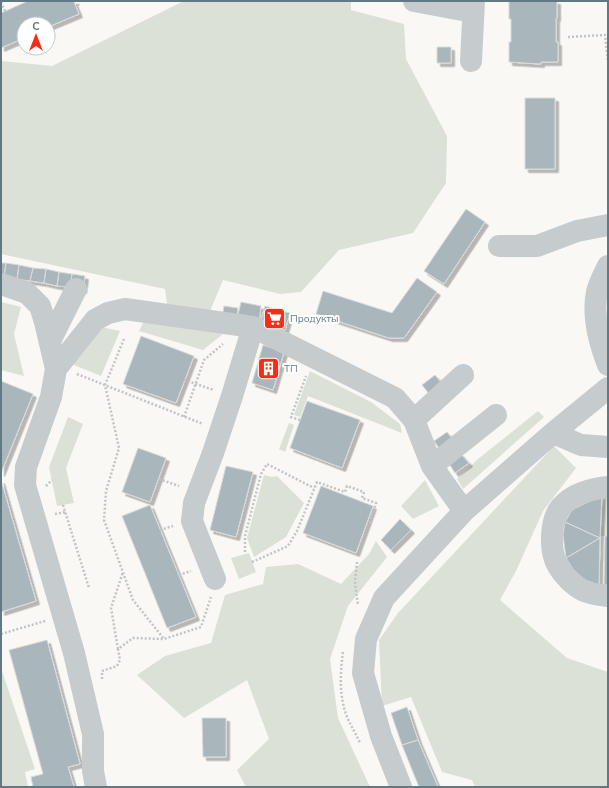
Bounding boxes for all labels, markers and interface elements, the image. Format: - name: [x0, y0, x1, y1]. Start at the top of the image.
- north arrow: [16, 16, 56, 56]
- text: С: [32, 19, 40, 33]
- supermarket icon: Продукты: [262, 305, 288, 331]
- place label: Продукты: [290, 312, 338, 325]
- building icon: ТП: [255, 355, 281, 381]
- place label: ТП: [284, 362, 298, 375]

